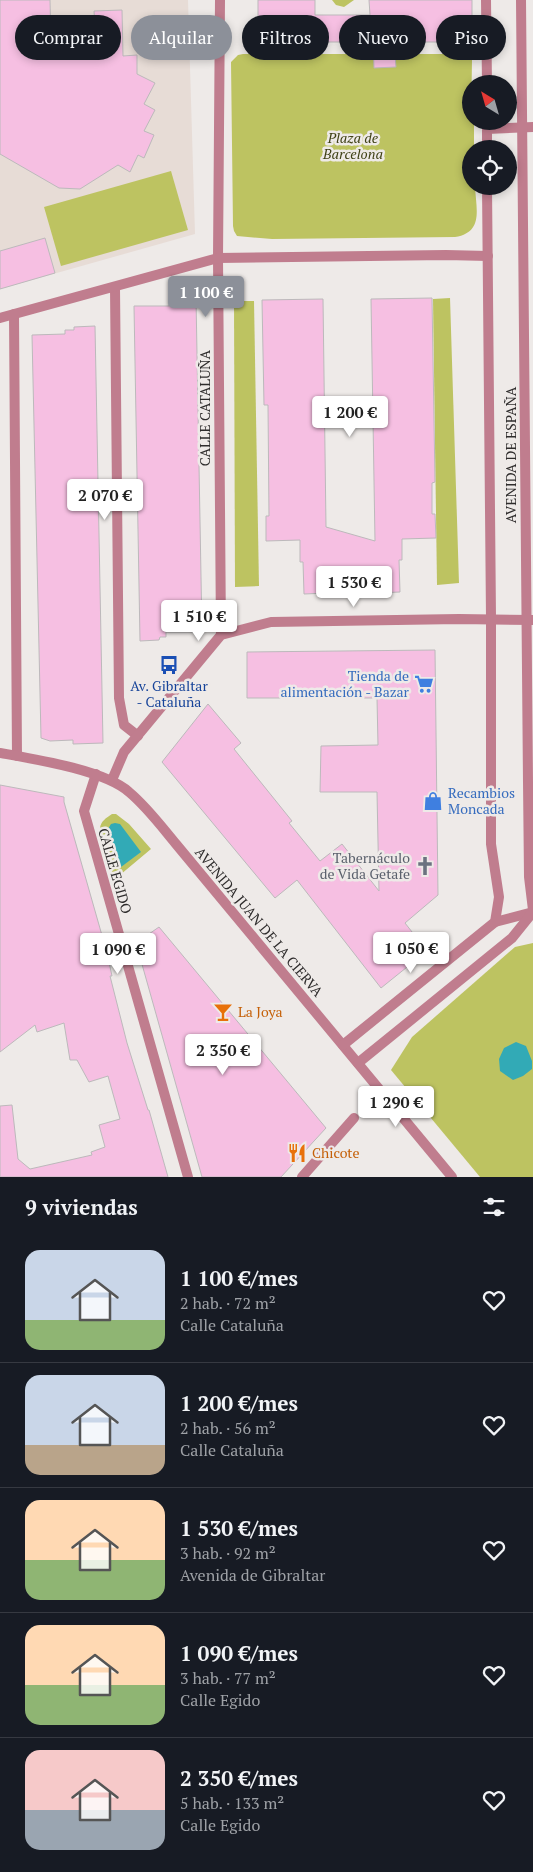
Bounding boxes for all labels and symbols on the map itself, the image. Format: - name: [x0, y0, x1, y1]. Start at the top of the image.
- north arrow: [462, 75, 518, 130]
- park label: Plaza de Barcelona: [322, 128, 383, 163]
- pin: 1 100 €: [160, 276, 252, 318]
- street label: CALLE CATALUÑA: [195, 349, 214, 466]
- street label: AVENIDA DE ESPAÑA: [501, 386, 520, 523]
- pin: 1 200 €: [304, 396, 396, 438]
- pin: 2 070 €: [59, 478, 151, 521]
- pin: 1 530 €: [308, 566, 400, 608]
- pin: 1 510 €: [153, 600, 245, 642]
- bus stop icon: Av. Gibraltar - Cataluña: [158, 654, 180, 676]
- place label: Tienda de alimentación - Bazar: [280, 666, 410, 701]
- supermarket icon: Tienda de alimentación - Bazar: [413, 673, 435, 695]
- place label: Av. Gibraltar - Cataluña: [130, 676, 208, 711]
- place label: Recambios Moncada: [448, 783, 515, 818]
- shop icon: Recambios Moncada: [422, 790, 444, 812]
- street label: CALLE EGIDO: [94, 826, 137, 916]
- street label: AVENIDA JUAN DE LA CIERVA: [191, 843, 328, 1001]
- place label: Tabernáculo de Vida Getafe: [320, 848, 410, 883]
- church icon: Tabernáculo de Vida Getafe: [414, 855, 436, 877]
- pin: 1 090 €: [72, 932, 164, 975]
- pin: 1 050 €: [365, 932, 457, 974]
- bar icon: La Joya: [212, 1001, 234, 1023]
- place label: La Joya: [238, 1002, 283, 1021]
- pin: 2 350 €: [177, 1034, 269, 1076]
- pin: 1 290 €: [350, 1086, 442, 1128]
- restaurant icon: Chicote: [286, 1142, 308, 1164]
- place label: Chicote: [312, 1143, 360, 1162]

